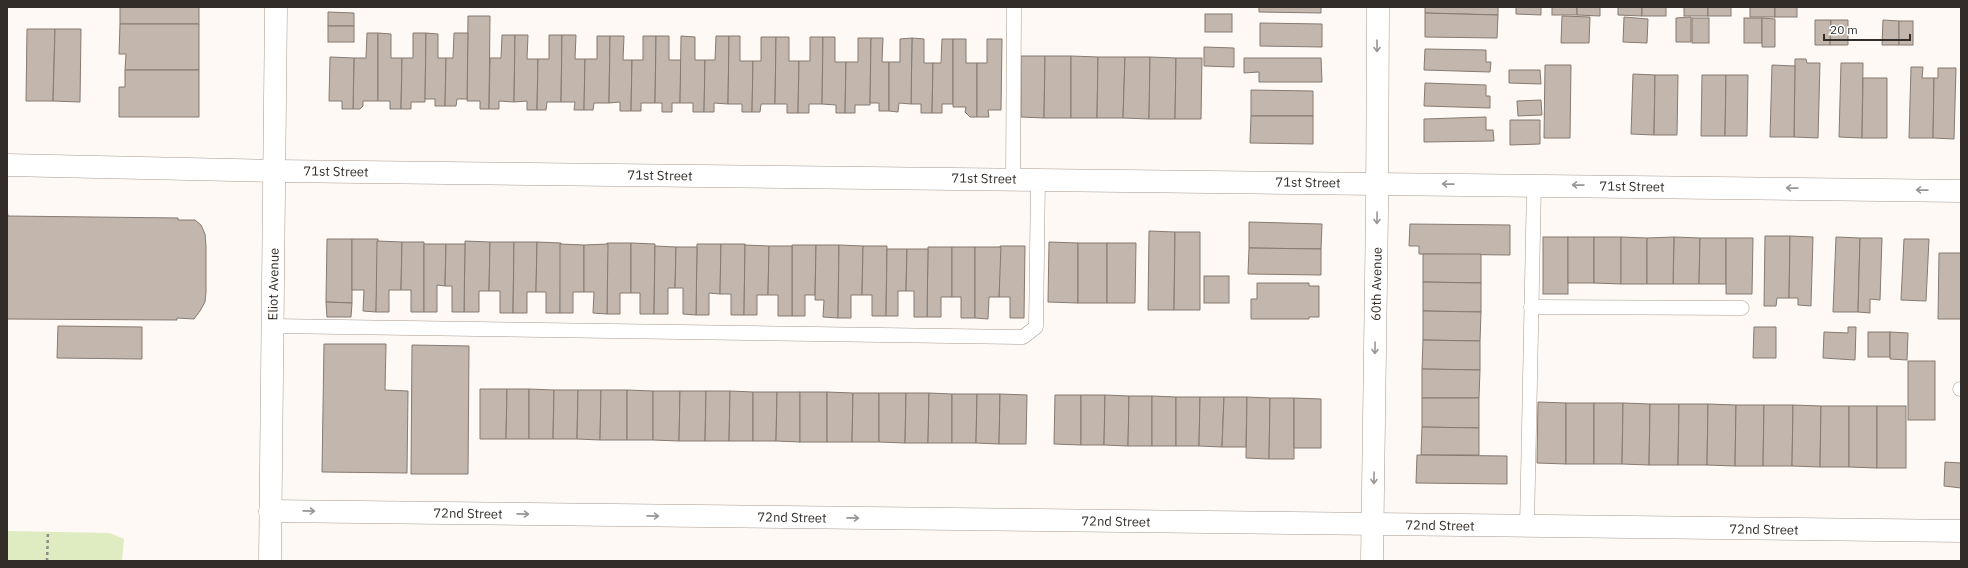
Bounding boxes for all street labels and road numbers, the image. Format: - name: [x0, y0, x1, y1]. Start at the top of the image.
- street label: 71st Street: [303, 162, 369, 181]
- street label: 71st Street: [627, 166, 693, 185]
- street label: 71st Street: [951, 169, 1017, 188]
- street label: 71st Street: [1275, 173, 1341, 192]
- street label: 71st Street: [1599, 177, 1665, 196]
- street label: 60th Avenue: [1367, 247, 1386, 321]
- street label: Eliot Avenue: [264, 248, 283, 320]
- street label: 72nd Street: [433, 504, 503, 523]
- street label: 72nd Street: [757, 508, 827, 527]
- street label: 72nd Street: [1081, 512, 1151, 531]
- street label: 72nd Street: [1405, 516, 1475, 535]
- street label: 72nd Street: [1729, 520, 1799, 539]

